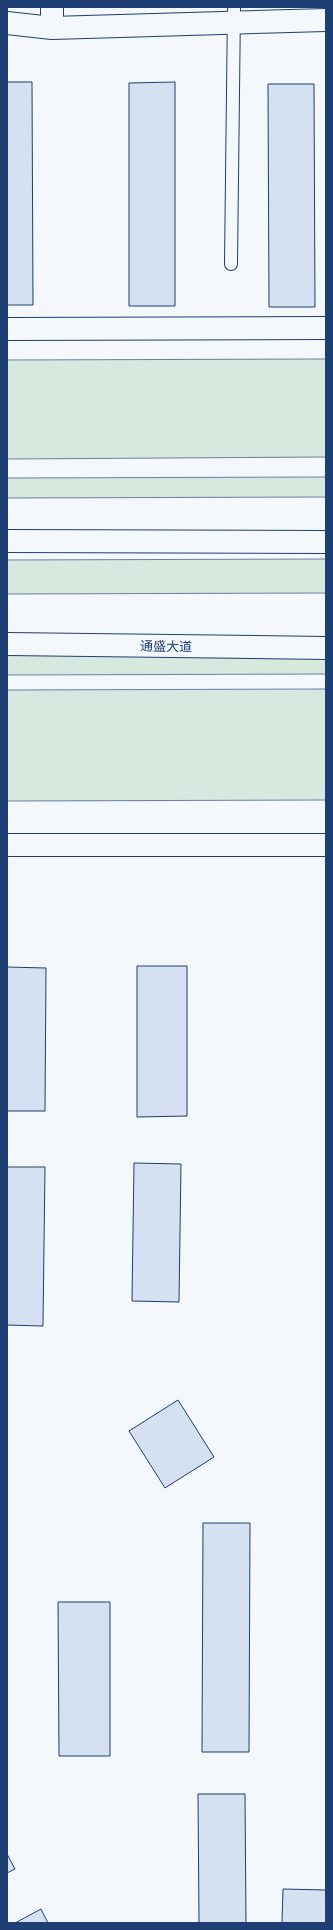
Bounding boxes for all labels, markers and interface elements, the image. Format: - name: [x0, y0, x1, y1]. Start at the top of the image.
- street label: 通盛大道: [140, 639, 192, 654]

